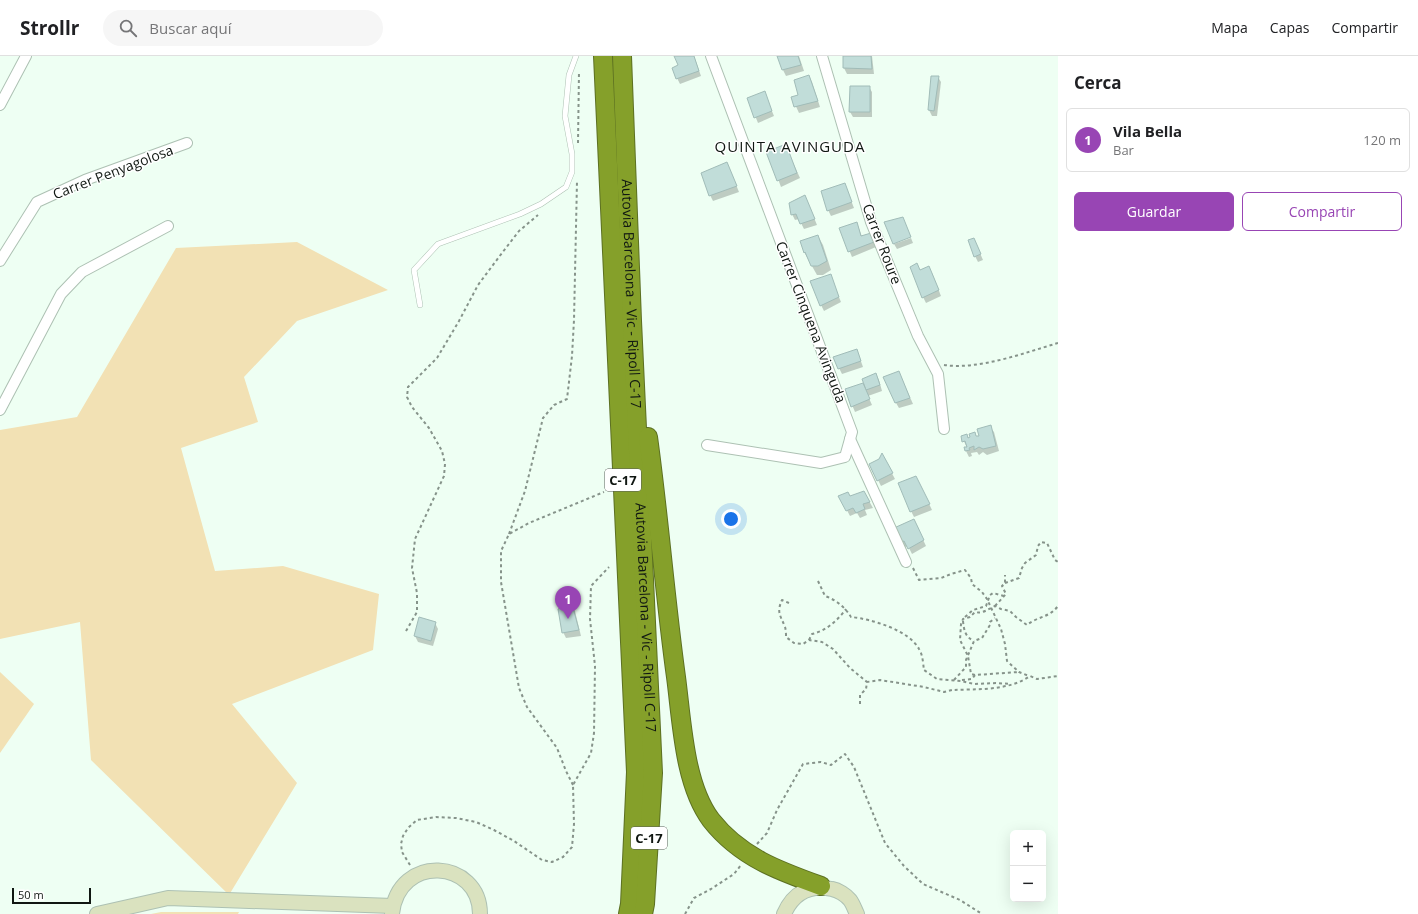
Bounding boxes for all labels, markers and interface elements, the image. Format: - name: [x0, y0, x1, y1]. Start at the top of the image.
- search box: [103, 10, 383, 46]
- text: Strollr: [20, 15, 79, 41]
- icon: search: [117, 17, 139, 39]
- text: Buscar aquí: [149, 18, 231, 38]
- text: Mapa: [1211, 18, 1248, 37]
- text: Capas: [1270, 18, 1309, 37]
- text: Compartir: [1331, 18, 1398, 37]
- text: Cerca: [1074, 71, 1122, 94]
- text: Vila Bella: [1113, 121, 1182, 141]
- text: 1: [1084, 131, 1092, 149]
- text: 120 m: [1363, 131, 1401, 149]
- district label: QUINTA AVINGUDA: [715, 136, 865, 156]
- street label: Carrer Penyagolosa: [50, 140, 176, 203]
- text: Bar: [1113, 141, 1134, 159]
- street label: Autovia Barcelona - Vic - Ripoll C-17: [618, 179, 646, 409]
- button: Guardar: [1074, 192, 1234, 231]
- button: Compartir: [1242, 192, 1402, 231]
- street label: Carrer Roure: [858, 201, 907, 287]
- street label: Carrer Cinquena Avinguda: [772, 238, 851, 405]
- road number: C-17: [605, 469, 641, 491]
- street label: Autovia Barcelona - Vic - Ripoll C-17: [631, 502, 661, 733]
- your location: [721, 509, 741, 529]
- pin: 1: [555, 586, 581, 619]
- road number: C-17: [631, 827, 667, 849]
- map controls: [1010, 830, 1046, 902]
- button: +: [1010, 830, 1046, 866]
- button: −: [1010, 866, 1046, 902]
- scale bar: [12, 886, 91, 905]
- text: 50 m: [18, 887, 44, 902]

